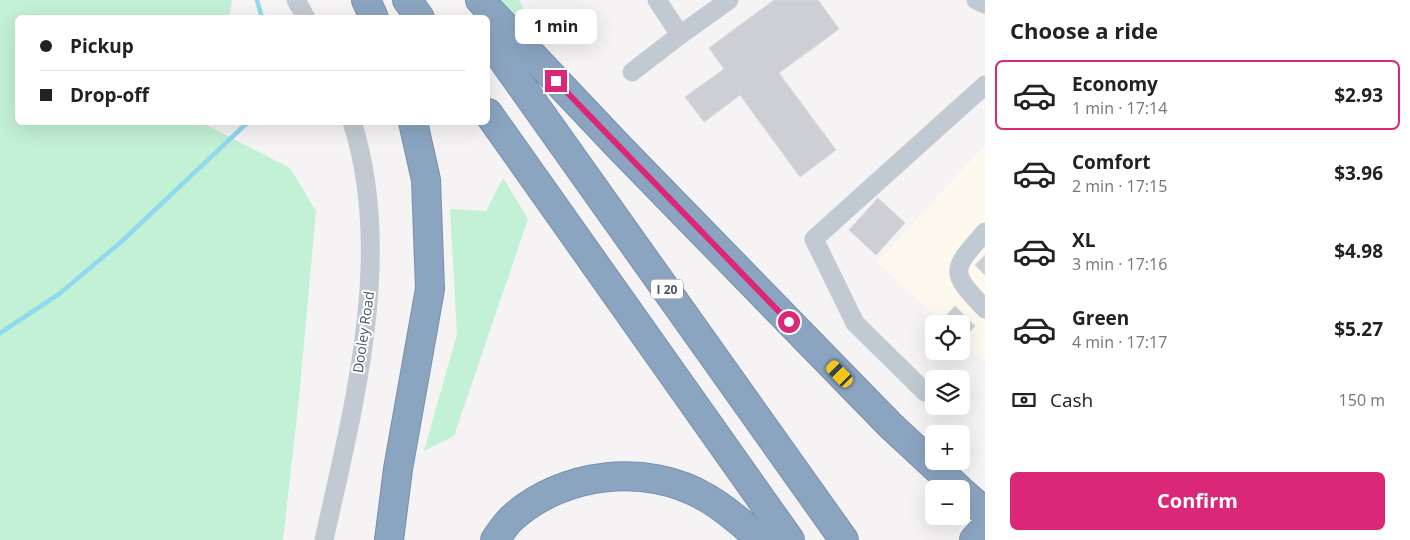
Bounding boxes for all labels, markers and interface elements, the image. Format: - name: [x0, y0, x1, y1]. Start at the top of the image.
- callout: 1 min: [515, 8, 597, 44]
- text: 1 min: [534, 15, 578, 37]
- text: Choose a ride: [1010, 15, 1158, 45]
- text: Pickup: [70, 33, 134, 59]
- route end: [545, 70, 567, 92]
- text: Economy: [1072, 71, 1158, 97]
- icon: car: [1012, 73, 1057, 118]
- text: Drop-off: [70, 82, 149, 108]
- text: $2.93: [1334, 82, 1383, 108]
- text: 1 min · 17:14: [1072, 97, 1167, 119]
- text: Comfort: [1072, 149, 1151, 175]
- icon: car: [1012, 151, 1057, 196]
- text: $3.96: [1334, 160, 1383, 186]
- text: 2 min · 17:15: [1072, 175, 1167, 197]
- text: XL: [1072, 227, 1095, 253]
- icon: car: [1012, 229, 1057, 274]
- text: $4.98: [1334, 238, 1383, 264]
- text: 3 min · 17:16: [1072, 253, 1167, 275]
- road number: I 20: [651, 280, 683, 298]
- street label: Dooley Road: [348, 290, 378, 374]
- text: Green: [1072, 305, 1129, 331]
- icon: car: [1012, 307, 1057, 352]
- route start: [778, 311, 800, 333]
- map controls: [925, 315, 970, 525]
- button: locate: [925, 315, 970, 360]
- text: $5.27: [1334, 316, 1383, 342]
- text: 4 min · 17:17: [1072, 331, 1167, 353]
- car: [824, 358, 855, 390]
- button: layers: [925, 370, 970, 415]
- icon: cash: [1010, 386, 1038, 414]
- text: Cash: [1050, 387, 1093, 413]
- text: 150 m: [1339, 389, 1385, 411]
- button: +: [925, 425, 970, 470]
- button: Confirm: [1010, 472, 1385, 530]
- button: −: [925, 480, 970, 525]

